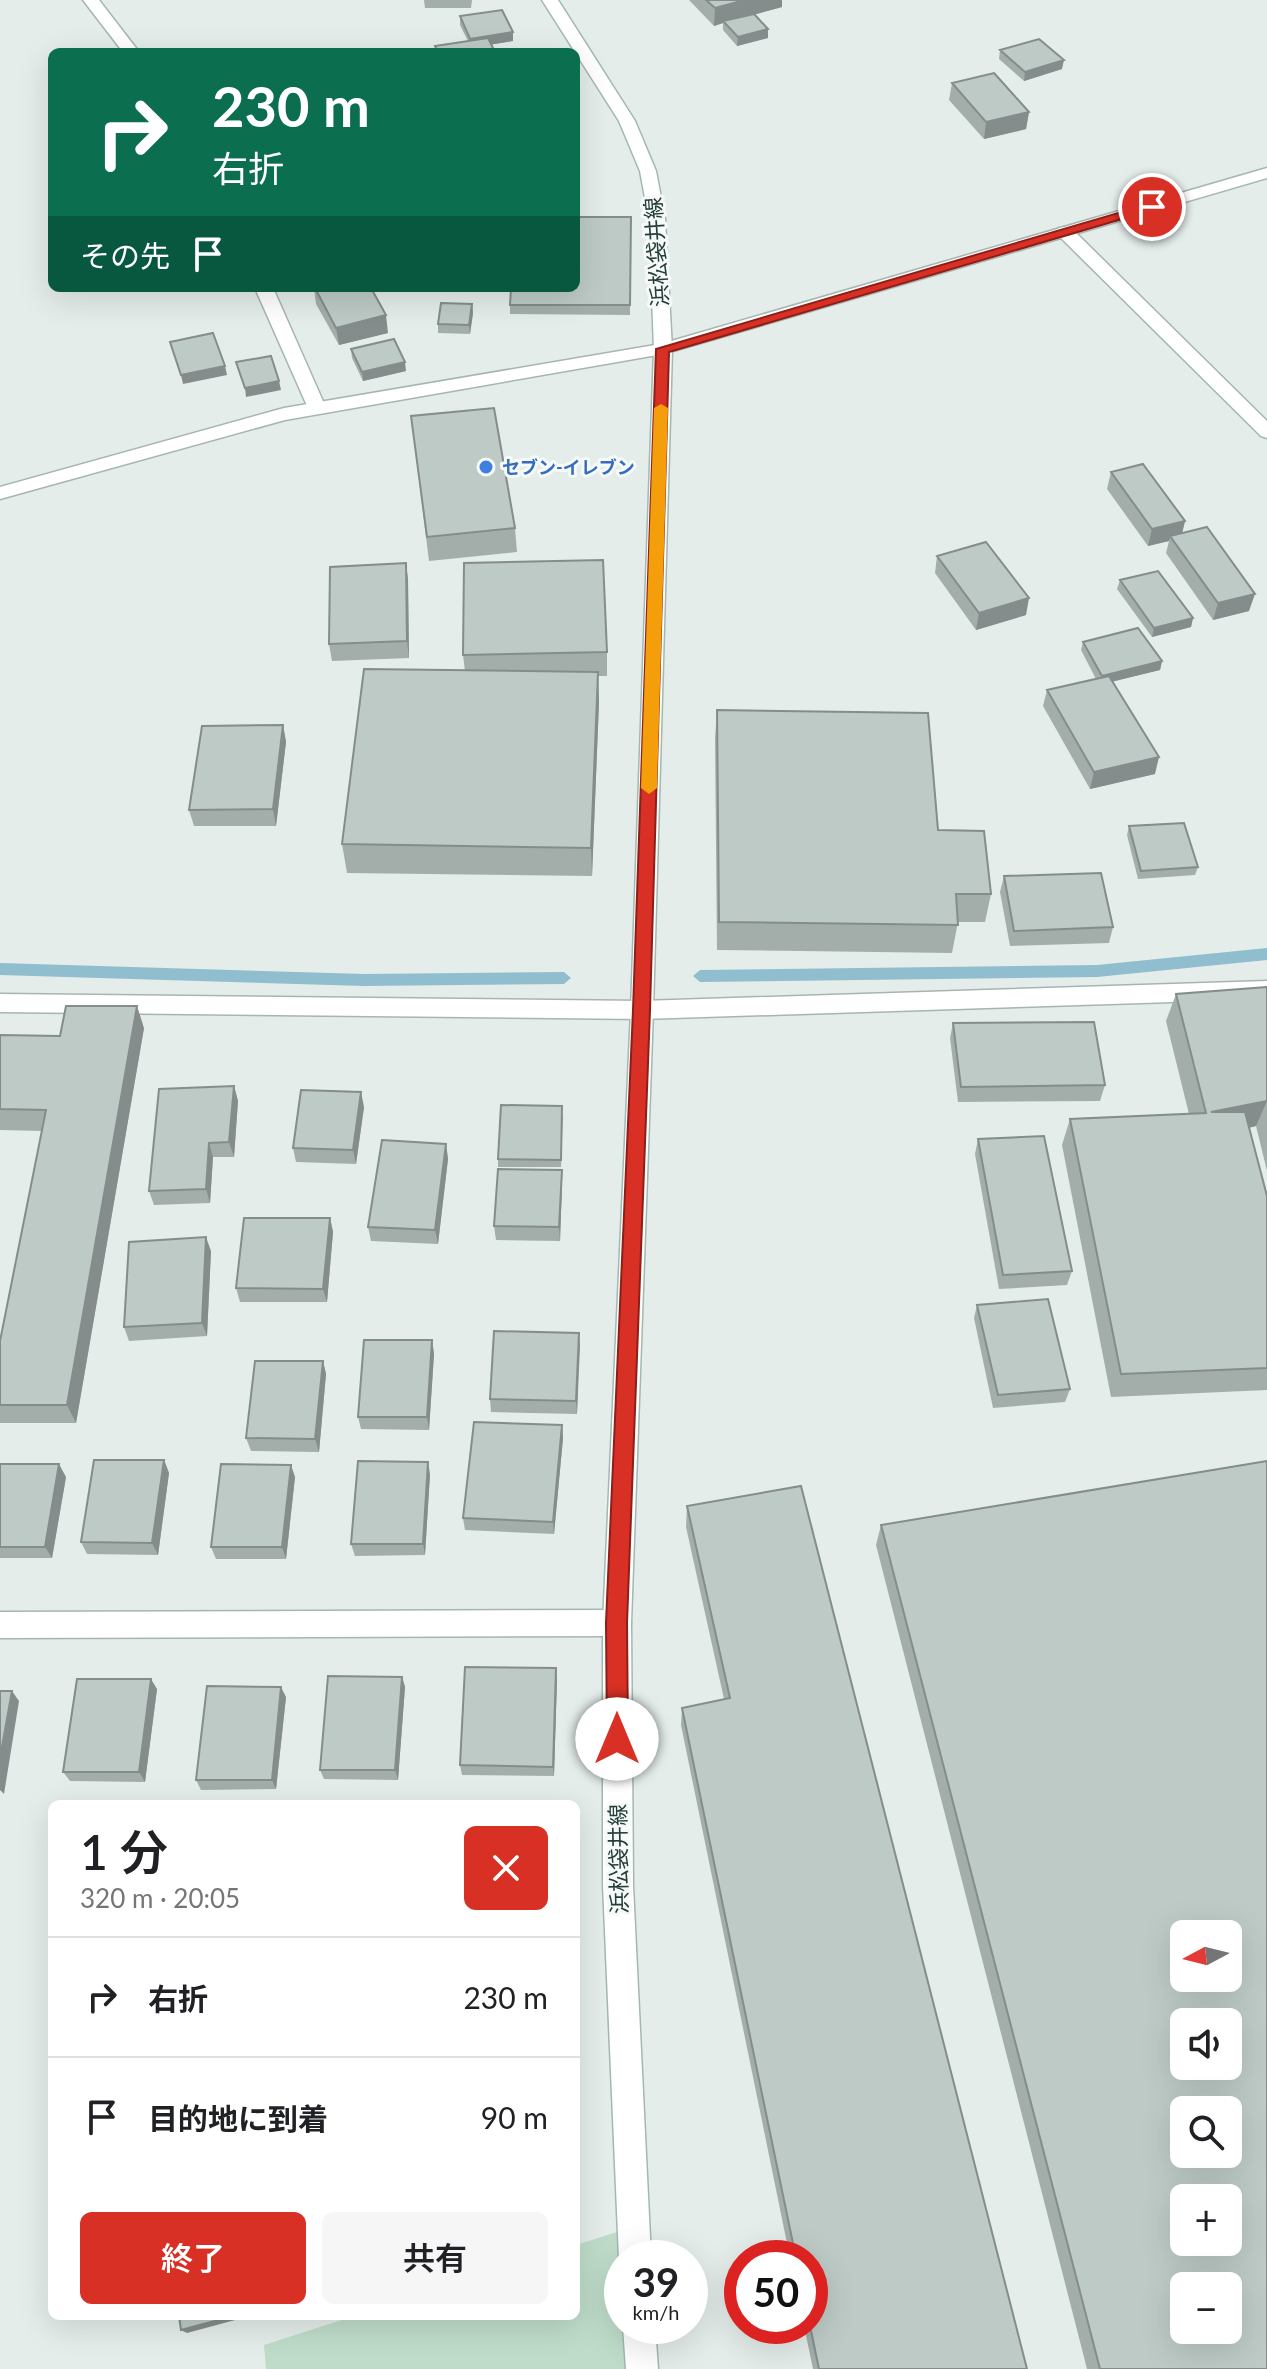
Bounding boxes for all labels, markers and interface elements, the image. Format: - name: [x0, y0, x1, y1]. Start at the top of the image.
- text: 230 m: [212, 72, 370, 139]
- icon: right: [80, 80, 184, 184]
- text: 右折: [212, 146, 284, 190]
- pin: [1118, 173, 1186, 241]
- icon: arrive: [1130, 185, 1174, 229]
- street label: 浜松袋井線: [639, 196, 673, 308]
- icon: arrive: [186, 232, 230, 276]
- text: その先: [80, 237, 170, 273]
- place label: セブン-イレブン: [502, 456, 635, 478]
- marker: セブン-イレブン: [477, 458, 495, 476]
- position arrow: [575, 1697, 659, 1781]
- street label: 浜松袋井線: [604, 1804, 632, 1914]
- text: 1 分: [80, 1823, 168, 1880]
- button: close: [464, 1826, 548, 1910]
- text: 320 m · 20:05: [80, 1882, 240, 1914]
- north arrow: [1170, 1920, 1242, 1992]
- map controls: [1170, 1920, 1242, 2344]
- icon: right: [80, 1975, 124, 2019]
- text: 230 m: [463, 1979, 548, 2015]
- text: 右折: [148, 1980, 208, 2016]
- button: sound: [1170, 2008, 1242, 2080]
- icon: arrive: [80, 2095, 124, 2139]
- button: search: [1170, 2096, 1242, 2168]
- text: 90 m: [481, 2099, 548, 2135]
- text: 目的地に到着: [148, 2100, 328, 2136]
- button: +: [1170, 2184, 1242, 2256]
- button: 終了: [80, 2212, 306, 2304]
- button: 共有: [322, 2212, 548, 2304]
- speed limit sign: 50: [724, 2240, 828, 2344]
- text: 39: [633, 2258, 679, 2306]
- button: −: [1170, 2272, 1242, 2344]
- text: km/h: [633, 2300, 679, 2324]

